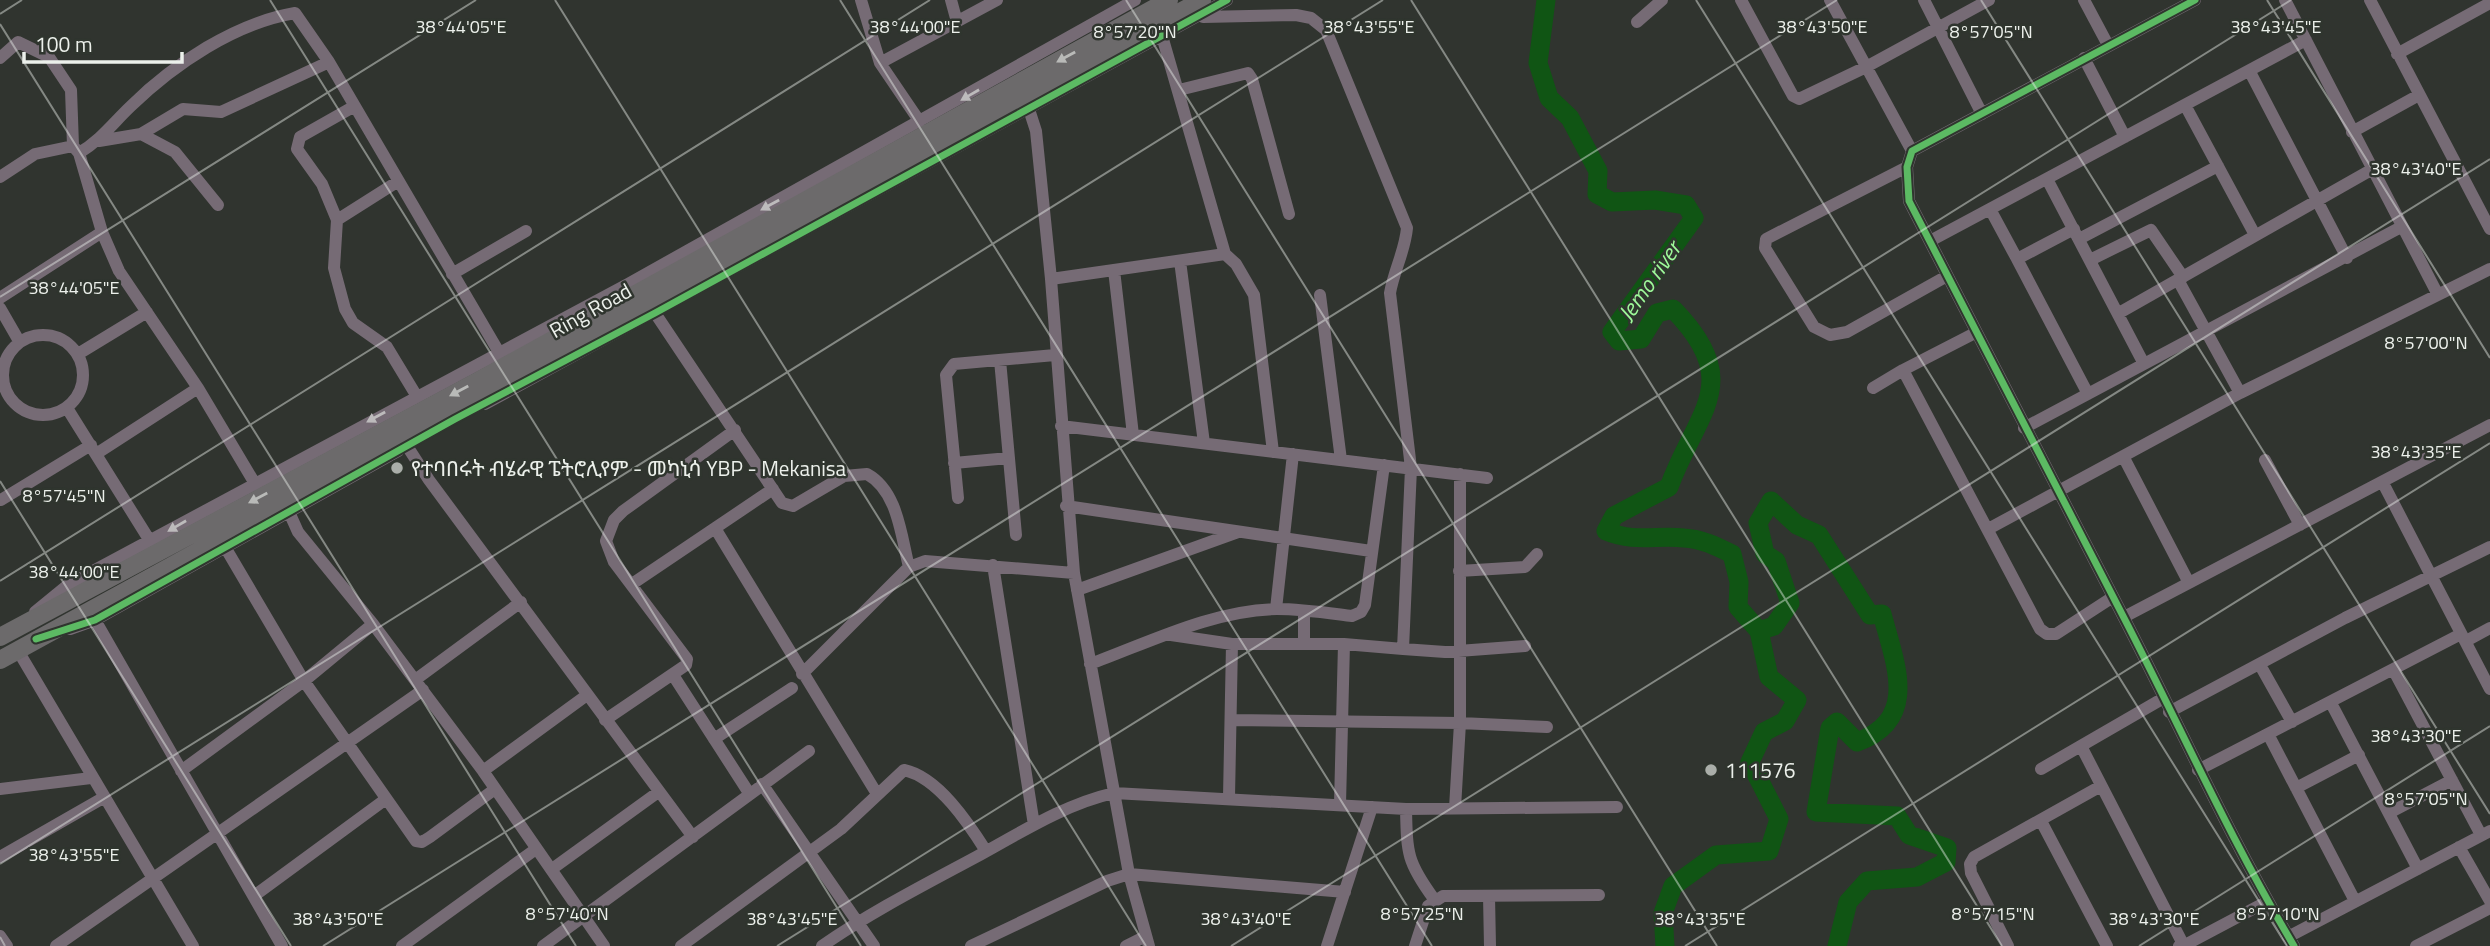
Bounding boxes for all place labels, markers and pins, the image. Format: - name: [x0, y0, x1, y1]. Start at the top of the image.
- place label: የተባበሩት ብሄራዊ ፔትሮሊየም - መካኒሳ YBP - Mekanisa: [411, 452, 847, 484]
- marker: የተባበሩት ብሄራዊ ፔትሮሊየም - መካኒሳ YBP - Mekanisa: [389, 460, 405, 476]
- place label: 111576: [1725, 754, 1796, 786]
- marker: 111576: [1703, 762, 1719, 778]

